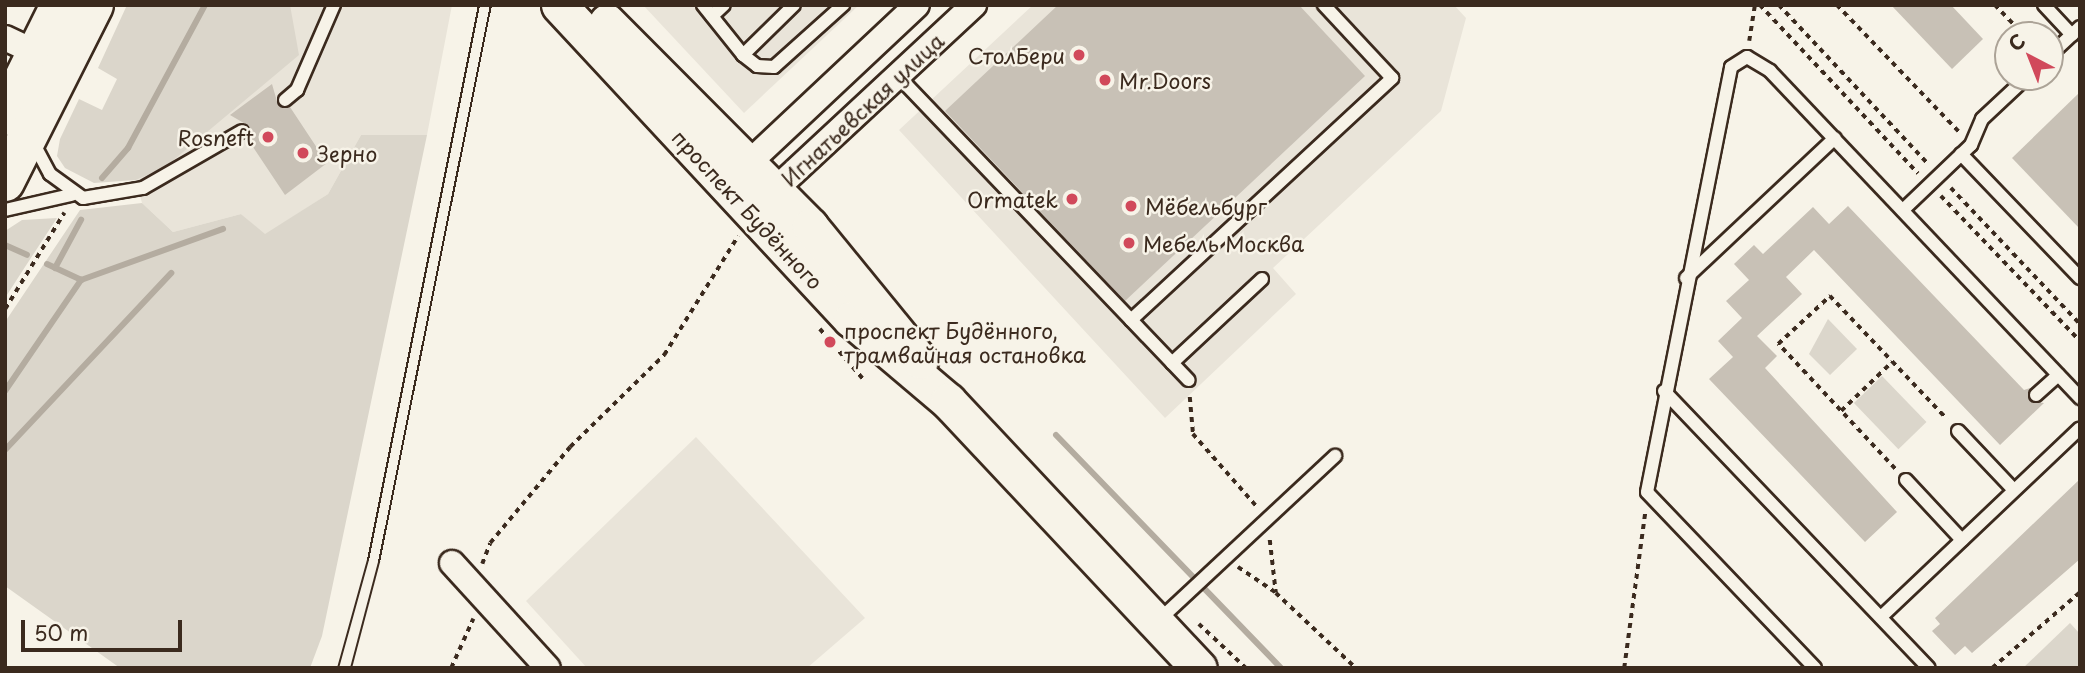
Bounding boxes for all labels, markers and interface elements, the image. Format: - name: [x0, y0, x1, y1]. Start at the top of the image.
- north arrow: [1994, 21, 2064, 91]
- street label: Игнатьевская улица: [775, 27, 949, 191]
- text: С: [2002, 27, 2031, 57]
- place label: СтолБери: [968, 42, 1065, 68]
- marker: СтолБери: [1071, 47, 1087, 63]
- place label: Mr.Doors: [1119, 67, 1211, 93]
- marker: Mr.Doors: [1097, 72, 1113, 88]
- place label: Rosneft: [177, 124, 254, 150]
- street label: проспект Будённого: [667, 124, 829, 294]
- marker: Rosneft: [260, 129, 276, 145]
- place label: Зерно: [317, 140, 377, 166]
- marker: Зерно: [295, 145, 311, 161]
- place label: Ormatek: [967, 186, 1058, 212]
- marker: Ormatek: [1064, 191, 1080, 207]
- place label: Мёбельбург: [1145, 193, 1267, 219]
- marker: Мёбельбург: [1123, 198, 1139, 214]
- place label: Мебель Москва: [1143, 230, 1304, 256]
- marker: Мебель Москва: [1121, 235, 1137, 251]
- place label: проспект Будённого, трамвайная остановка: [844, 317, 1087, 367]
- marker: проспект Будённого, трамвайная остановка: [822, 334, 838, 350]
- scale bar: [24, 606, 186, 650]
- text: 50 m: [34, 616, 88, 648]

